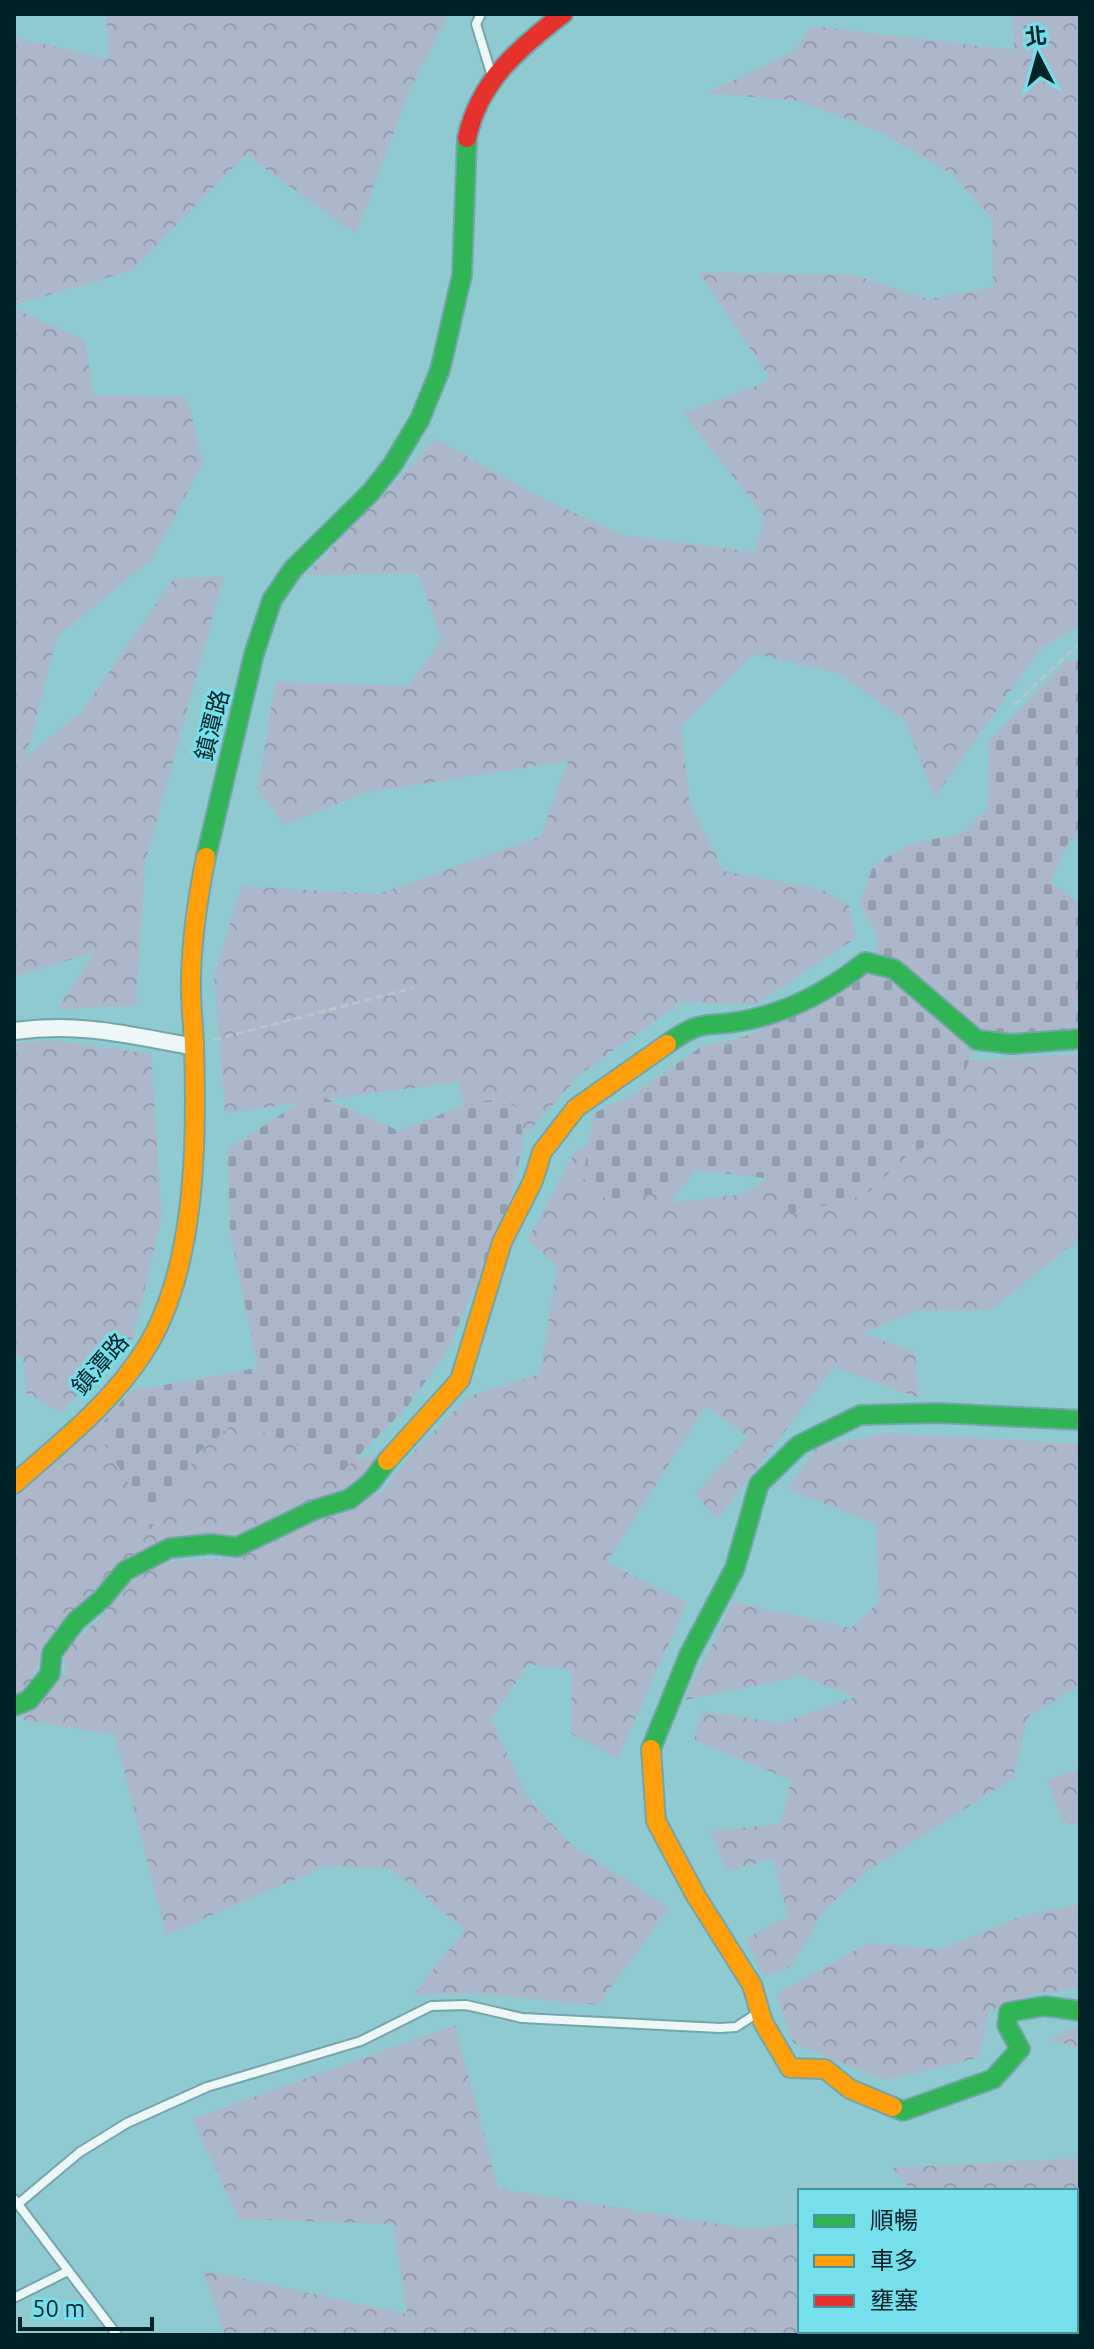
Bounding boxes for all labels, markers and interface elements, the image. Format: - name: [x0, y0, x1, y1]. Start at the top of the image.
- north arrow: [998, 16, 1078, 96]
- text: 北: [1024, 22, 1048, 49]
- street label: 鎮潭路: [190, 687, 234, 763]
- street label: 鎮潭路: [66, 1328, 134, 1400]
- legend: [798, 2189, 1078, 2333]
- text: 順暢: [870, 2207, 918, 2234]
- text: 車多: [870, 2247, 918, 2274]
- scale bar: [20, 2281, 152, 2331]
- text: 壅塞: [870, 2287, 918, 2314]
- text: 50 m: [32, 2295, 85, 2322]

